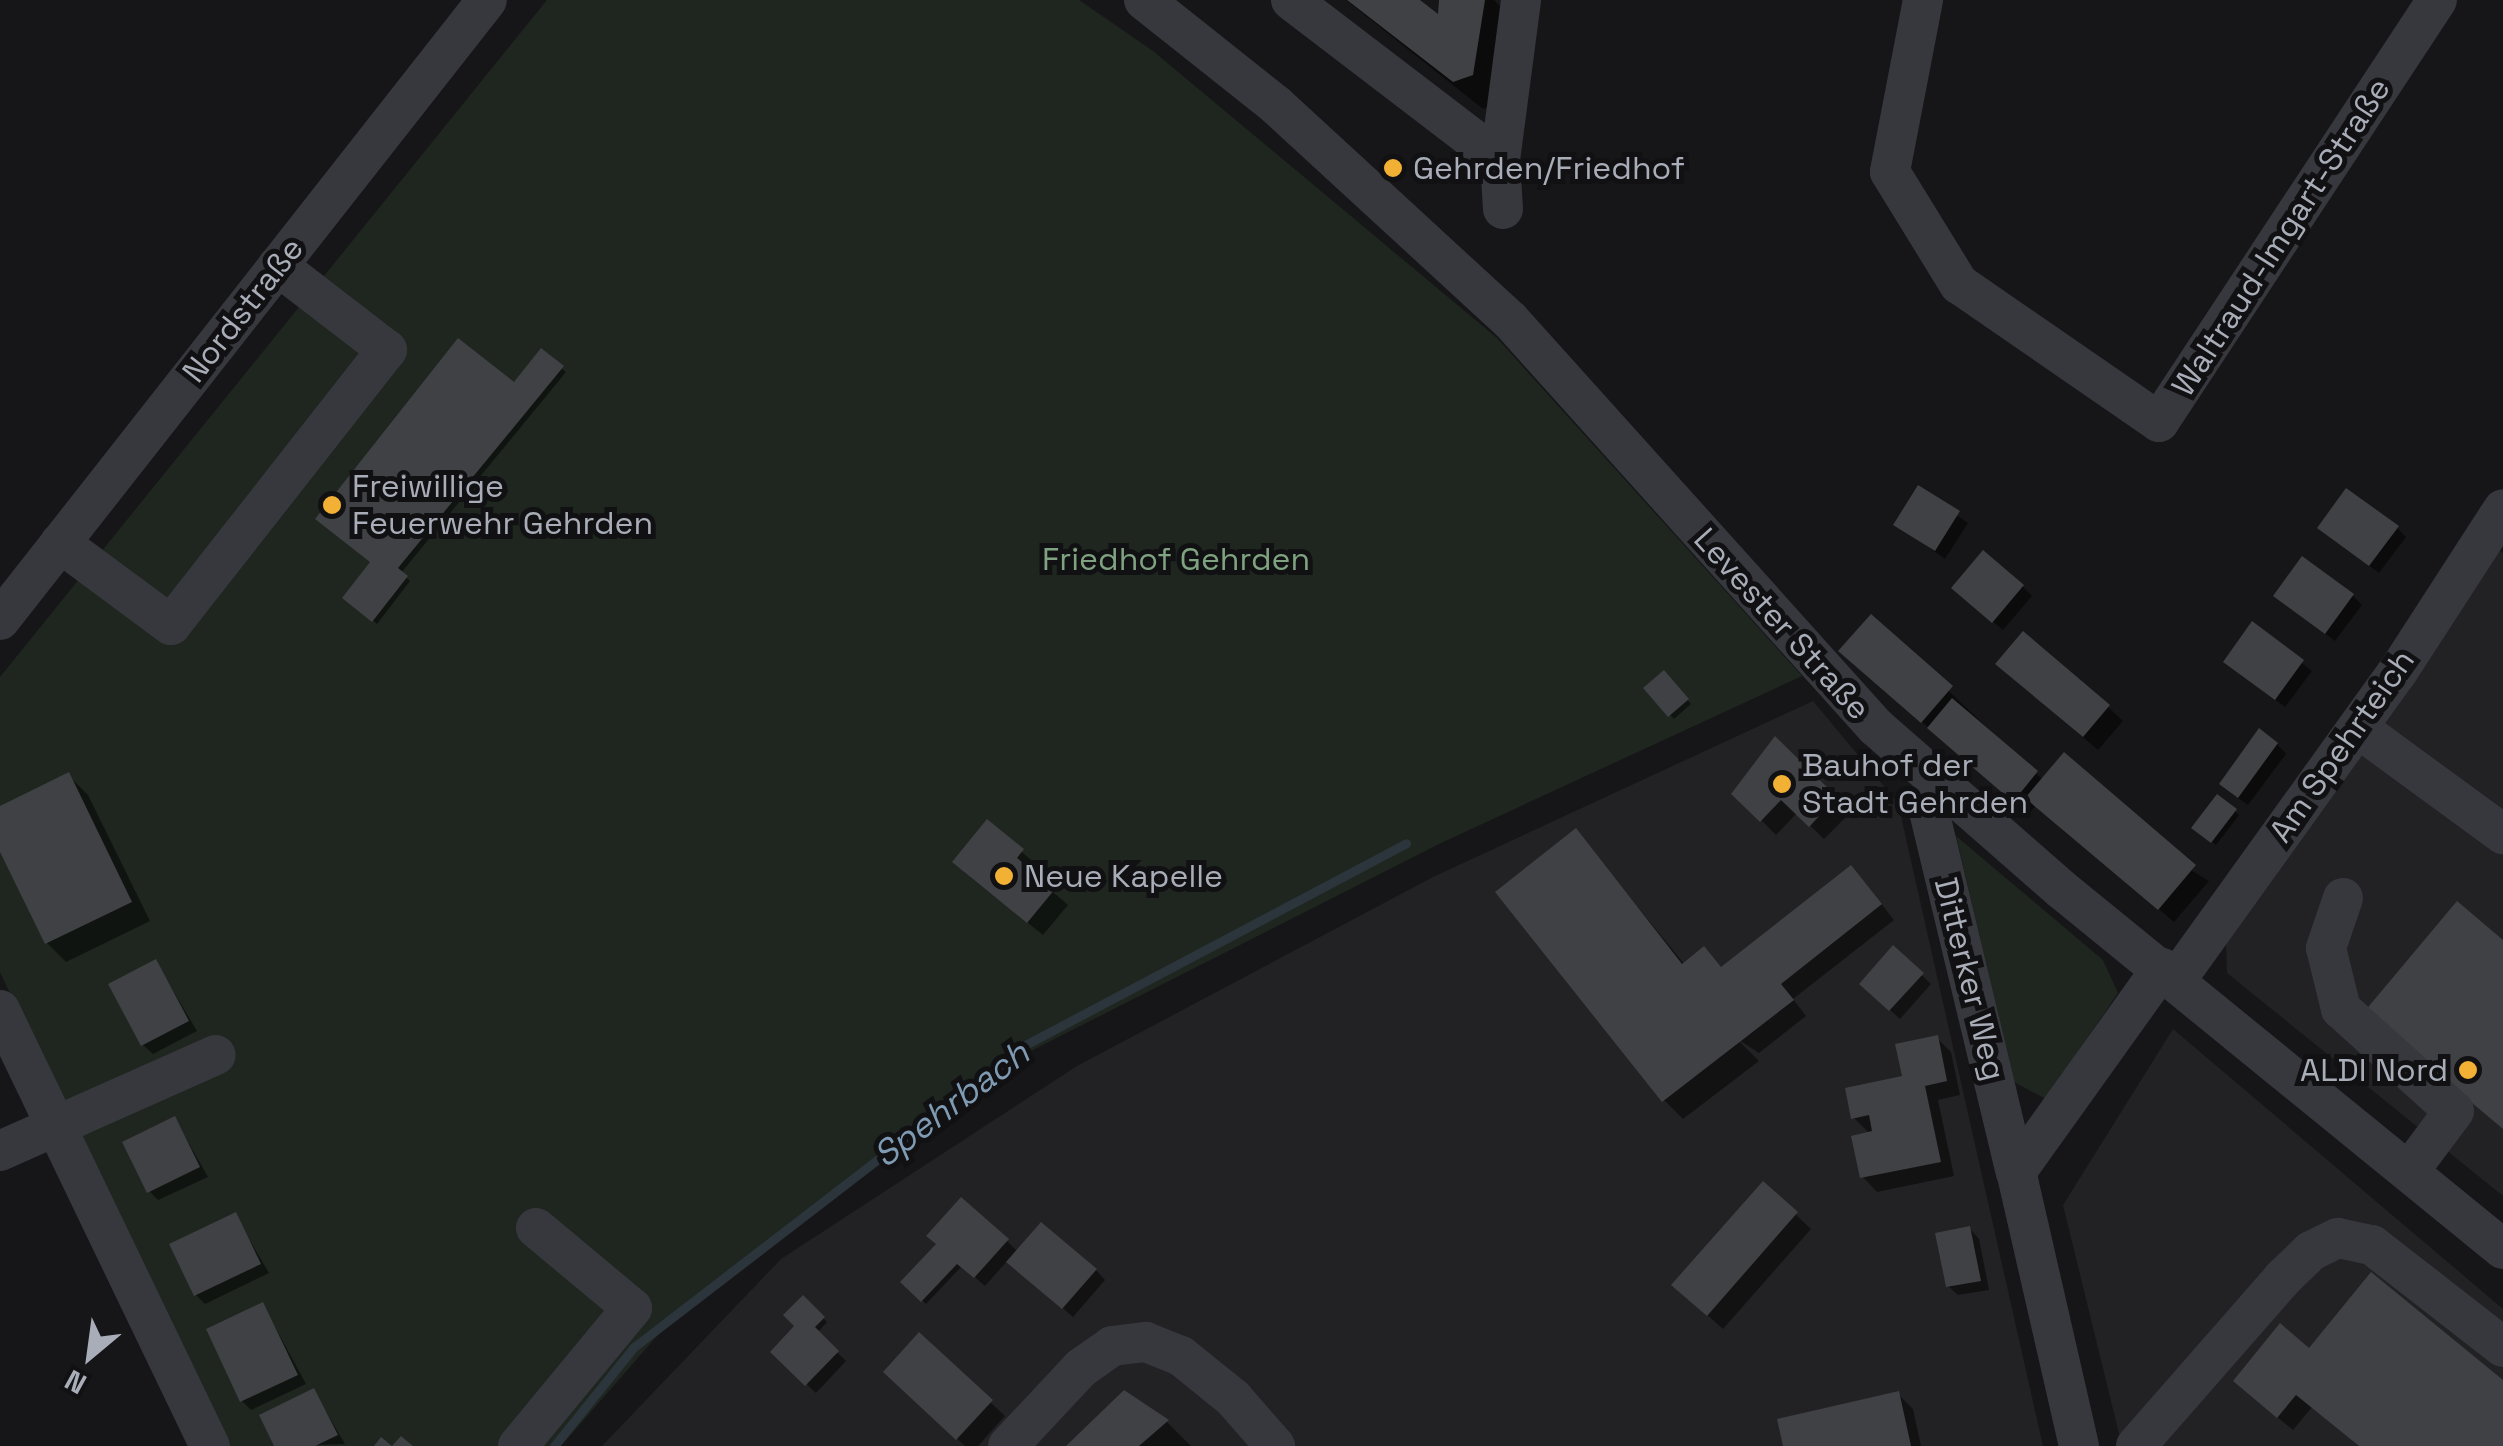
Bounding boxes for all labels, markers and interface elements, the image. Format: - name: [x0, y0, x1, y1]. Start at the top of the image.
- street label: Waltraud-Imgart-Straße: [2164, 71, 2398, 403]
- place label: Gehrden/Friedhof: [1413, 149, 1685, 187]
- marker: Gehrden/Friedhof: [1382, 157, 1404, 179]
- street label: Nordstraße: [175, 230, 311, 390]
- place label: Freiwillige Feuerwehr Gehrden: [352, 468, 653, 543]
- marker: Freiwillige Feuerwehr Gehrden: [321, 494, 343, 516]
- street label: Levester Straße: [1686, 520, 1878, 728]
- park label: Friedhof Gehrden: [1042, 540, 1310, 578]
- street label: Am Spehrteich: [2261, 642, 2423, 850]
- place label: Bauhof der Stadt Gehrden: [1802, 747, 2028, 822]
- marker: Bauhof der Stadt Gehrden: [1771, 773, 1793, 795]
- place label: Neue Kapelle: [1024, 857, 1223, 895]
- marker: Neue Kapelle: [993, 865, 1015, 887]
- street label: Ditterker Weg: [1926, 874, 2014, 1084]
- water label: Spehrbach: [865, 1032, 1037, 1176]
- place label: ALDI Nord: [2300, 1051, 2448, 1089]
- marker: ALDI Nord: [2457, 1059, 2479, 1081]
- north arrow: [40, 1306, 140, 1406]
- text: N: [59, 1362, 92, 1403]

